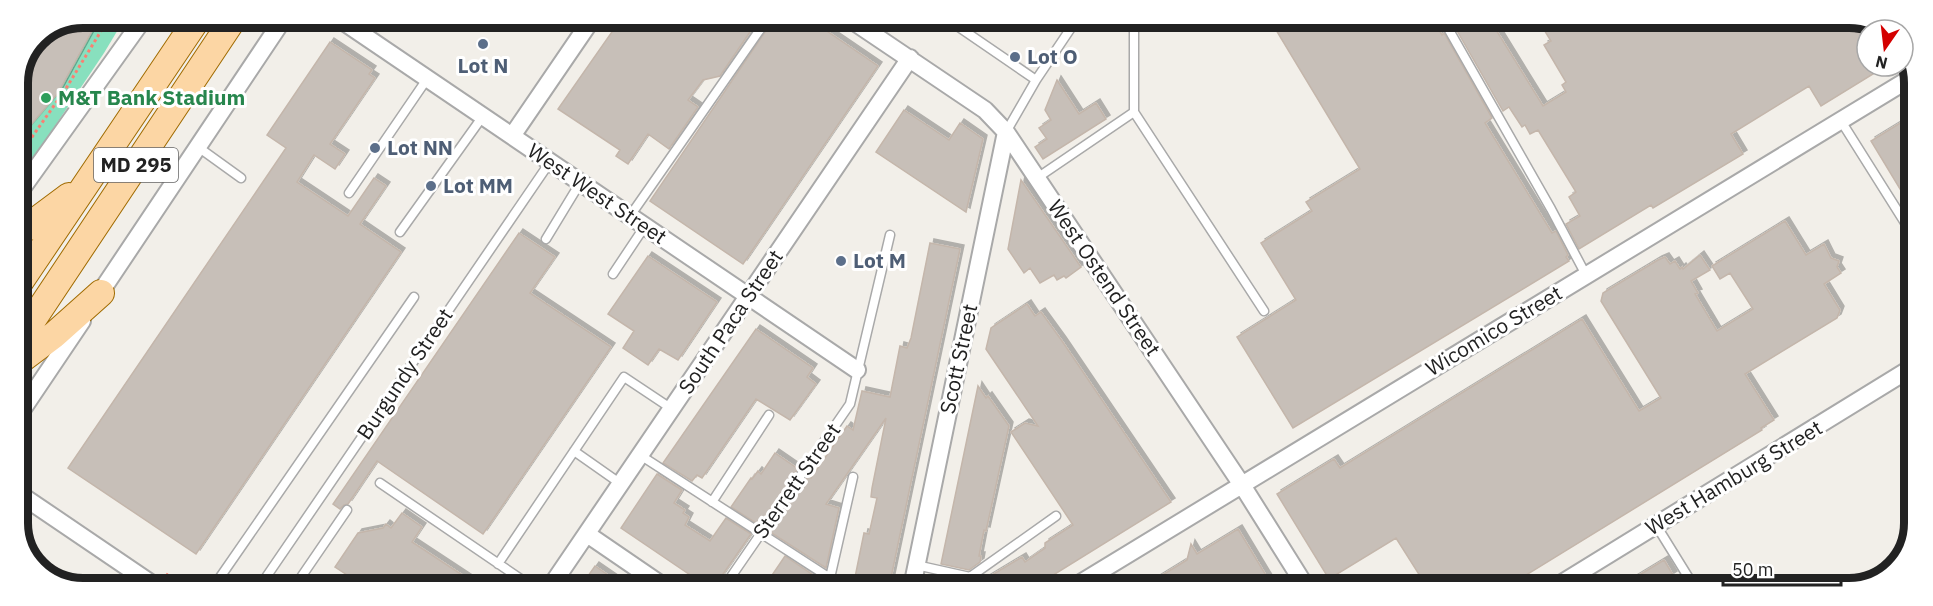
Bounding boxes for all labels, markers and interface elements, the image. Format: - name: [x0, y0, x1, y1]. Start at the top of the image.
- north arrow: [1855, 18, 1915, 78]
- marker: Lot N: [476, 37, 490, 51]
- place label: Lot O: [1027, 42, 1078, 70]
- marker: Lot O: [1008, 50, 1022, 64]
- place label: Lot N: [458, 51, 508, 79]
- text: N: [1873, 51, 1889, 74]
- place label: M&T Bank Stadium: [58, 83, 245, 111]
- marker: M&T Bank Stadium: [39, 91, 53, 105]
- place label: Lot NN: [387, 133, 453, 161]
- street label: West West Street: [522, 136, 673, 250]
- marker: Lot NN: [368, 141, 382, 155]
- road number: MD 295: [94, 148, 178, 182]
- place label: Lot MM: [443, 171, 513, 199]
- marker: Lot MM: [424, 179, 438, 193]
- street label: West Ostend Street: [1042, 194, 1168, 361]
- street label: South Paca Street: [672, 244, 789, 399]
- place label: Lot M: [853, 246, 906, 274]
- marker: Lot M: [834, 254, 848, 268]
- street label: Wicomico Street: [1420, 278, 1567, 382]
- street label: Scott Street: [933, 301, 983, 416]
- street label: Burgundy Street: [350, 302, 459, 445]
- street label: West Hamburg Street: [1640, 413, 1827, 541]
- street label: Sterrett Street: [746, 417, 846, 544]
- scale bar: [1723, 549, 1842, 587]
- text: 50 m: [1732, 558, 1774, 581]

